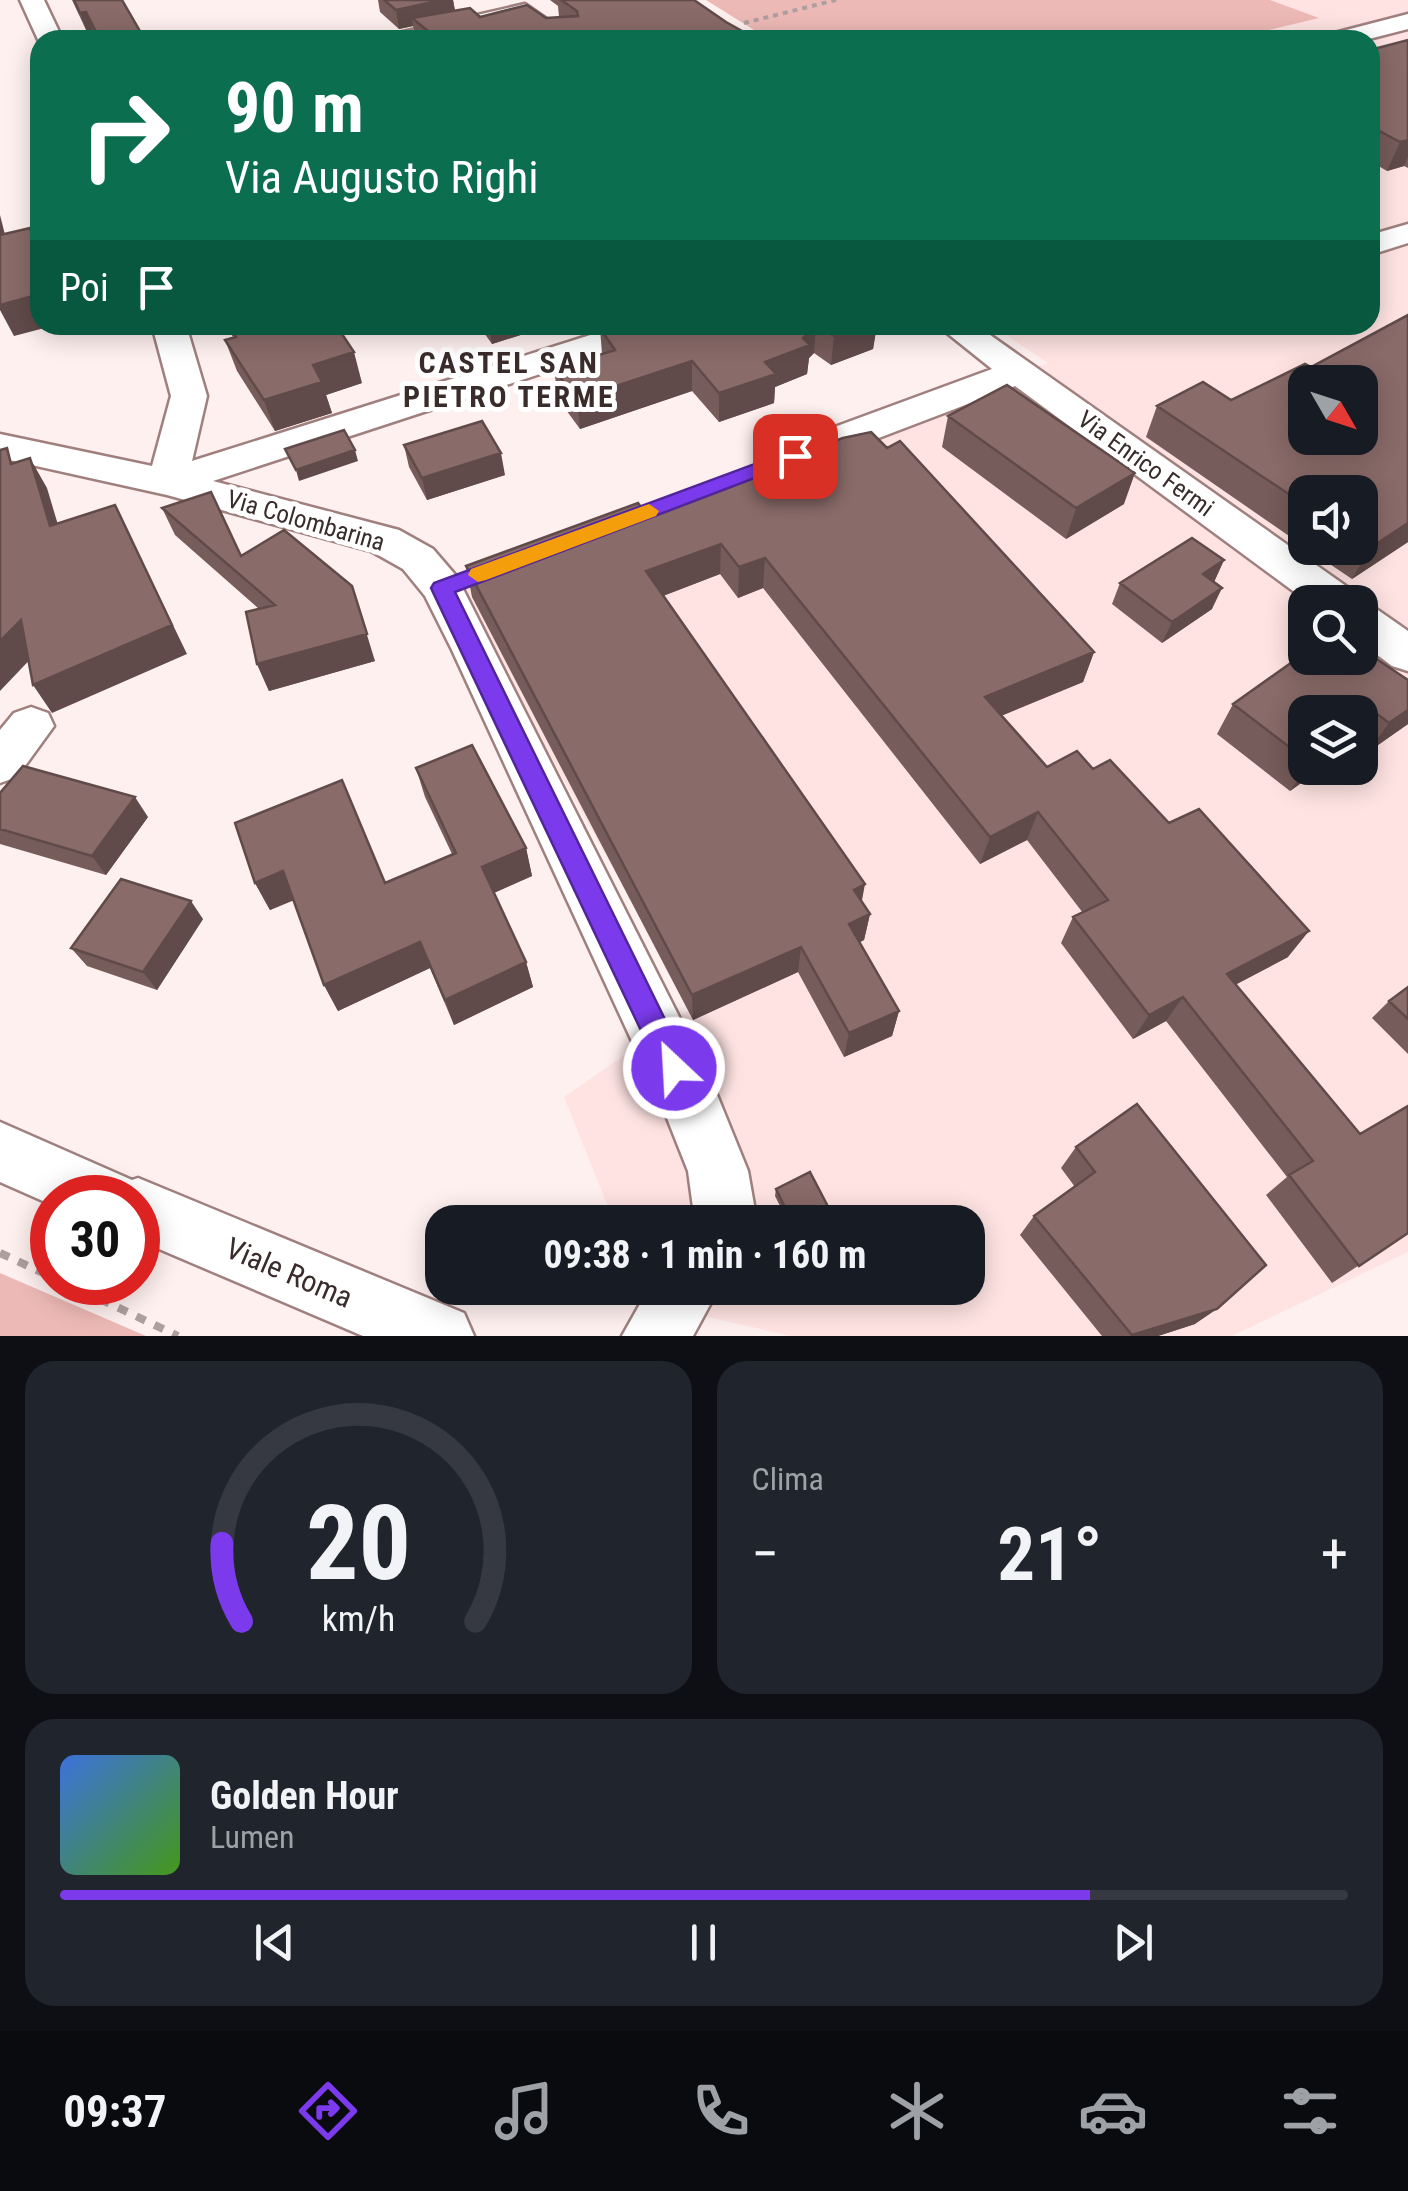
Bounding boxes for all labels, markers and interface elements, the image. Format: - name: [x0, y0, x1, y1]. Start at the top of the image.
- text: 90 m: [225, 67, 364, 149]
- icon: right: [60, 70, 190, 200]
- text: Via Augusto Righi: [225, 151, 539, 204]
- icon: arrive: [129, 260, 184, 315]
- text: Poi: [60, 266, 109, 310]
- district label: CASTEL SAN PIETRO TERME: [403, 345, 615, 414]
- north arrow: [1288, 365, 1378, 455]
- map controls: [1288, 365, 1378, 785]
- street label: Via Enrico Fermi: [1072, 404, 1219, 522]
- pin: [753, 414, 838, 499]
- icon: arrive: [768, 429, 823, 484]
- button: sound: [1288, 475, 1378, 565]
- street label: Via Colombarina: [224, 484, 388, 557]
- button: search: [1288, 585, 1378, 675]
- button: layers: [1288, 695, 1378, 785]
- position arrow: [622, 1016, 726, 1120]
- speed limit sign: 30: [30, 1175, 160, 1305]
- street label: Viale Roma: [221, 1230, 358, 1315]
- text: 09:38 · 1 min · 160 m: [544, 1233, 866, 1277]
- text: Clima: [752, 1460, 824, 1498]
- text: 20: [306, 1483, 411, 1604]
- text: 21°: [997, 1510, 1102, 1598]
- text: −: [752, 1522, 779, 1586]
- text: +: [1321, 1522, 1348, 1586]
- text: km/h: [321, 1598, 395, 1640]
- text: Golden Hour: [210, 1774, 399, 1818]
- text: Lumen: [210, 1818, 295, 1856]
- icon: previous: [247, 1915, 302, 1970]
- icon: pause: [676, 1915, 731, 1970]
- icon: next: [1106, 1915, 1161, 1970]
- icon: directions: [293, 2076, 363, 2146]
- icon: music: [489, 2076, 559, 2146]
- icon: phone: [686, 2076, 756, 2146]
- icon: climate: [882, 2076, 952, 2146]
- icon: car: [1078, 2076, 1148, 2146]
- icon: filters: [1275, 2076, 1345, 2146]
- text: 09:37: [63, 2085, 166, 2138]

